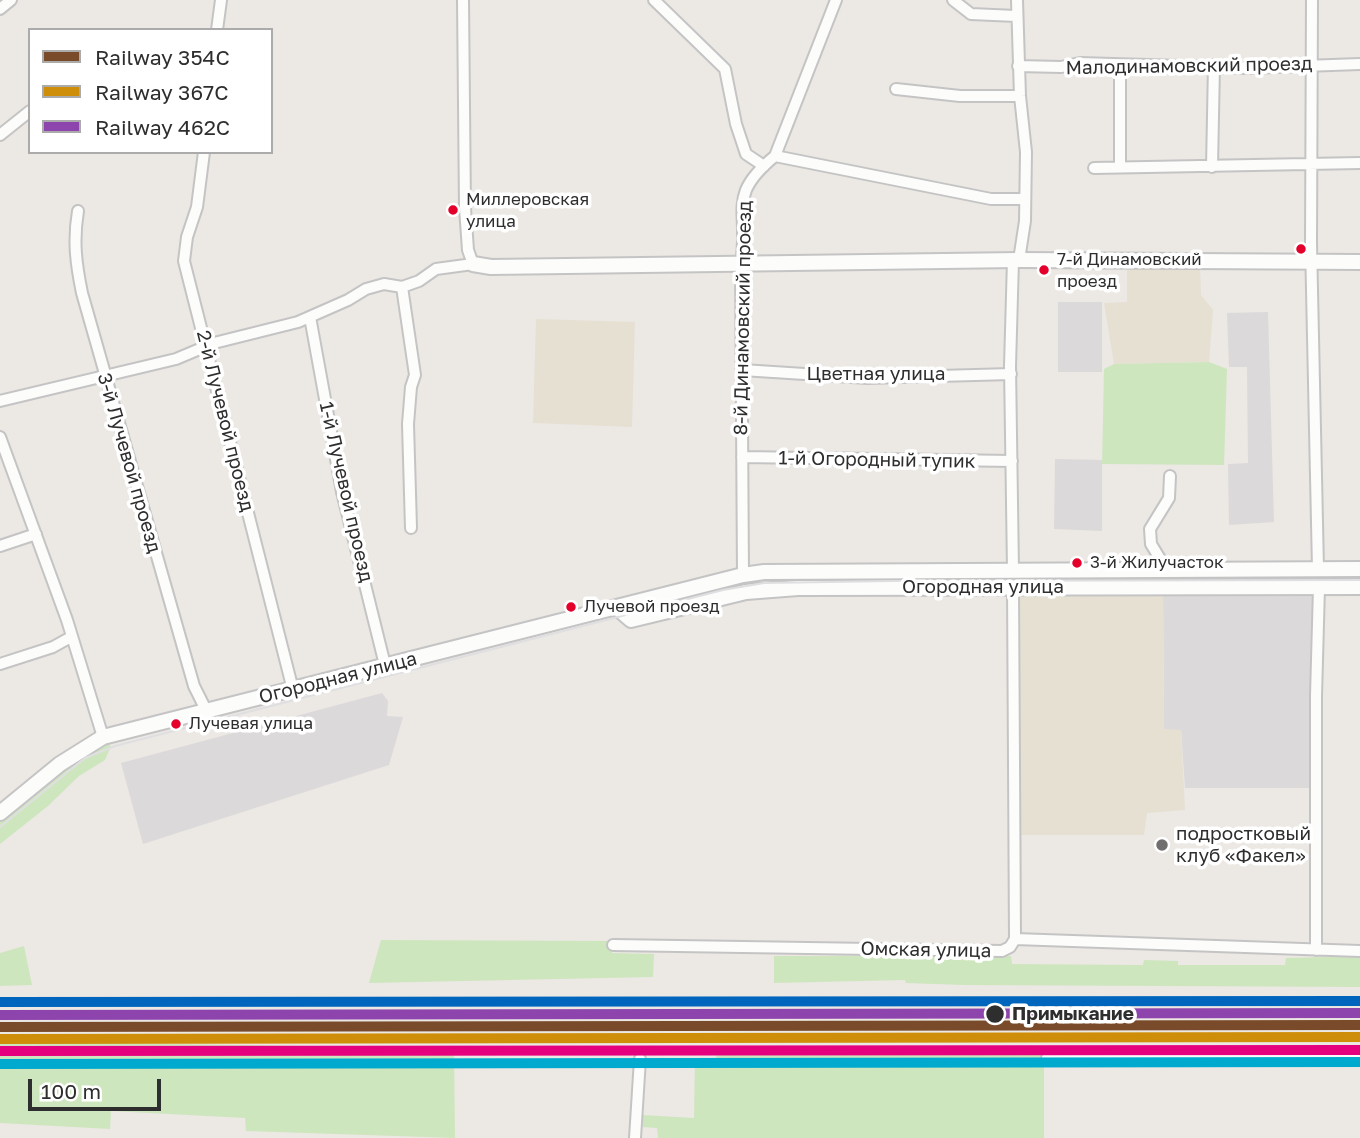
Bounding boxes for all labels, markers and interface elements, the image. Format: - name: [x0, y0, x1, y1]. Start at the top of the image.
- legend: [28, 28, 273, 154]
- text: Railway 354С: [95, 44, 230, 70]
- street label: Малодинамовский проезд: [1065, 52, 1313, 80]
- text: Railway 367С: [95, 79, 229, 105]
- text: Railway 462С: [95, 114, 230, 140]
- place label: Миллеровская улица: [466, 190, 589, 230]
- street label: 8-й Динамовский проезд: [730, 200, 756, 436]
- marker: Миллеровская улица: [446, 203, 460, 217]
- unlabelled marker: [1294, 242, 1308, 256]
- place label: 7-й Динамовский проезд: [1057, 250, 1202, 290]
- marker: 7-й Динамовский проезд: [1037, 263, 1051, 277]
- street label: 2-й Лучевой проезд: [191, 328, 259, 514]
- street label: Цветная улица: [807, 363, 945, 385]
- street label: 3-й Лучевой проезд: [92, 370, 166, 556]
- street label: 1-й Лучевой проезд: [314, 400, 378, 584]
- street label: 1-й Огородный тупик: [778, 447, 976, 473]
- place label: 3-й Жилучасток: [1090, 553, 1224, 573]
- marker: 3-й Жилучасток: [1070, 556, 1084, 570]
- street label: Огородная улица: [902, 576, 1064, 598]
- place label: Лучевой проезд: [584, 597, 719, 617]
- marker: Лучевой проезд: [564, 600, 578, 614]
- street label: Огородная улица: [257, 647, 419, 709]
- place label: Лучевая улица: [189, 714, 313, 734]
- marker: Лучевая улица: [169, 717, 183, 731]
- place label: подростковый клуб «Факел»: [1176, 823, 1311, 867]
- marker: подростковый клуб «Факел»: [1154, 837, 1170, 853]
- street label: Омская улица: [860, 937, 992, 963]
- marker: Примыкание: [984, 1003, 1006, 1025]
- place label: Примыкание: [1012, 1003, 1134, 1025]
- scale bar: [32, 1064, 164, 1108]
- text: 100 m: [41, 1078, 101, 1104]

